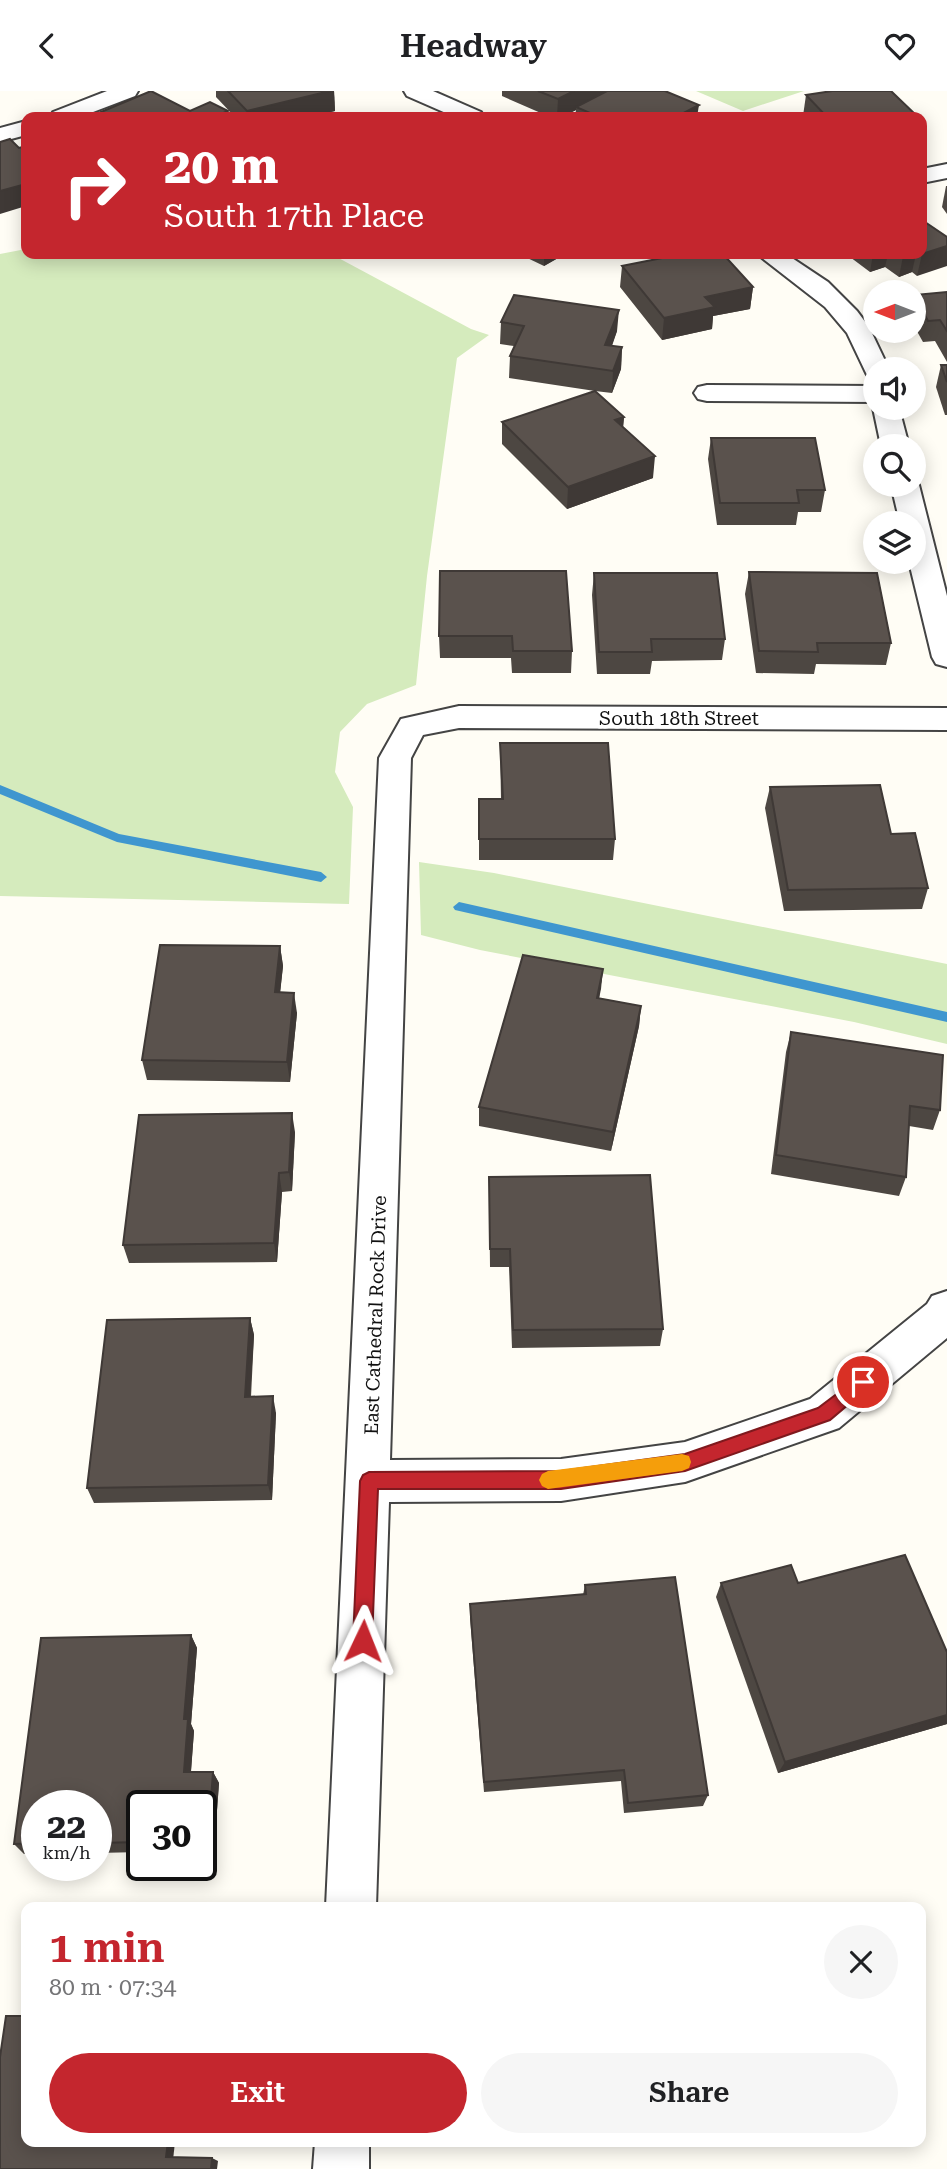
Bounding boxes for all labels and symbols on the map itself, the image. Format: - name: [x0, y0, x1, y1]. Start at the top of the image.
- north arrow: [863, 280, 926, 343]
- street label: South 18th Street: [599, 707, 759, 730]
- street label: East Cathedral Rock Drive: [360, 1195, 391, 1435]
- pin: [833, 1352, 893, 1412]
- position arrow: [326, 1604, 400, 1678]
- speed limit sign: 30: [126, 1790, 217, 1881]

